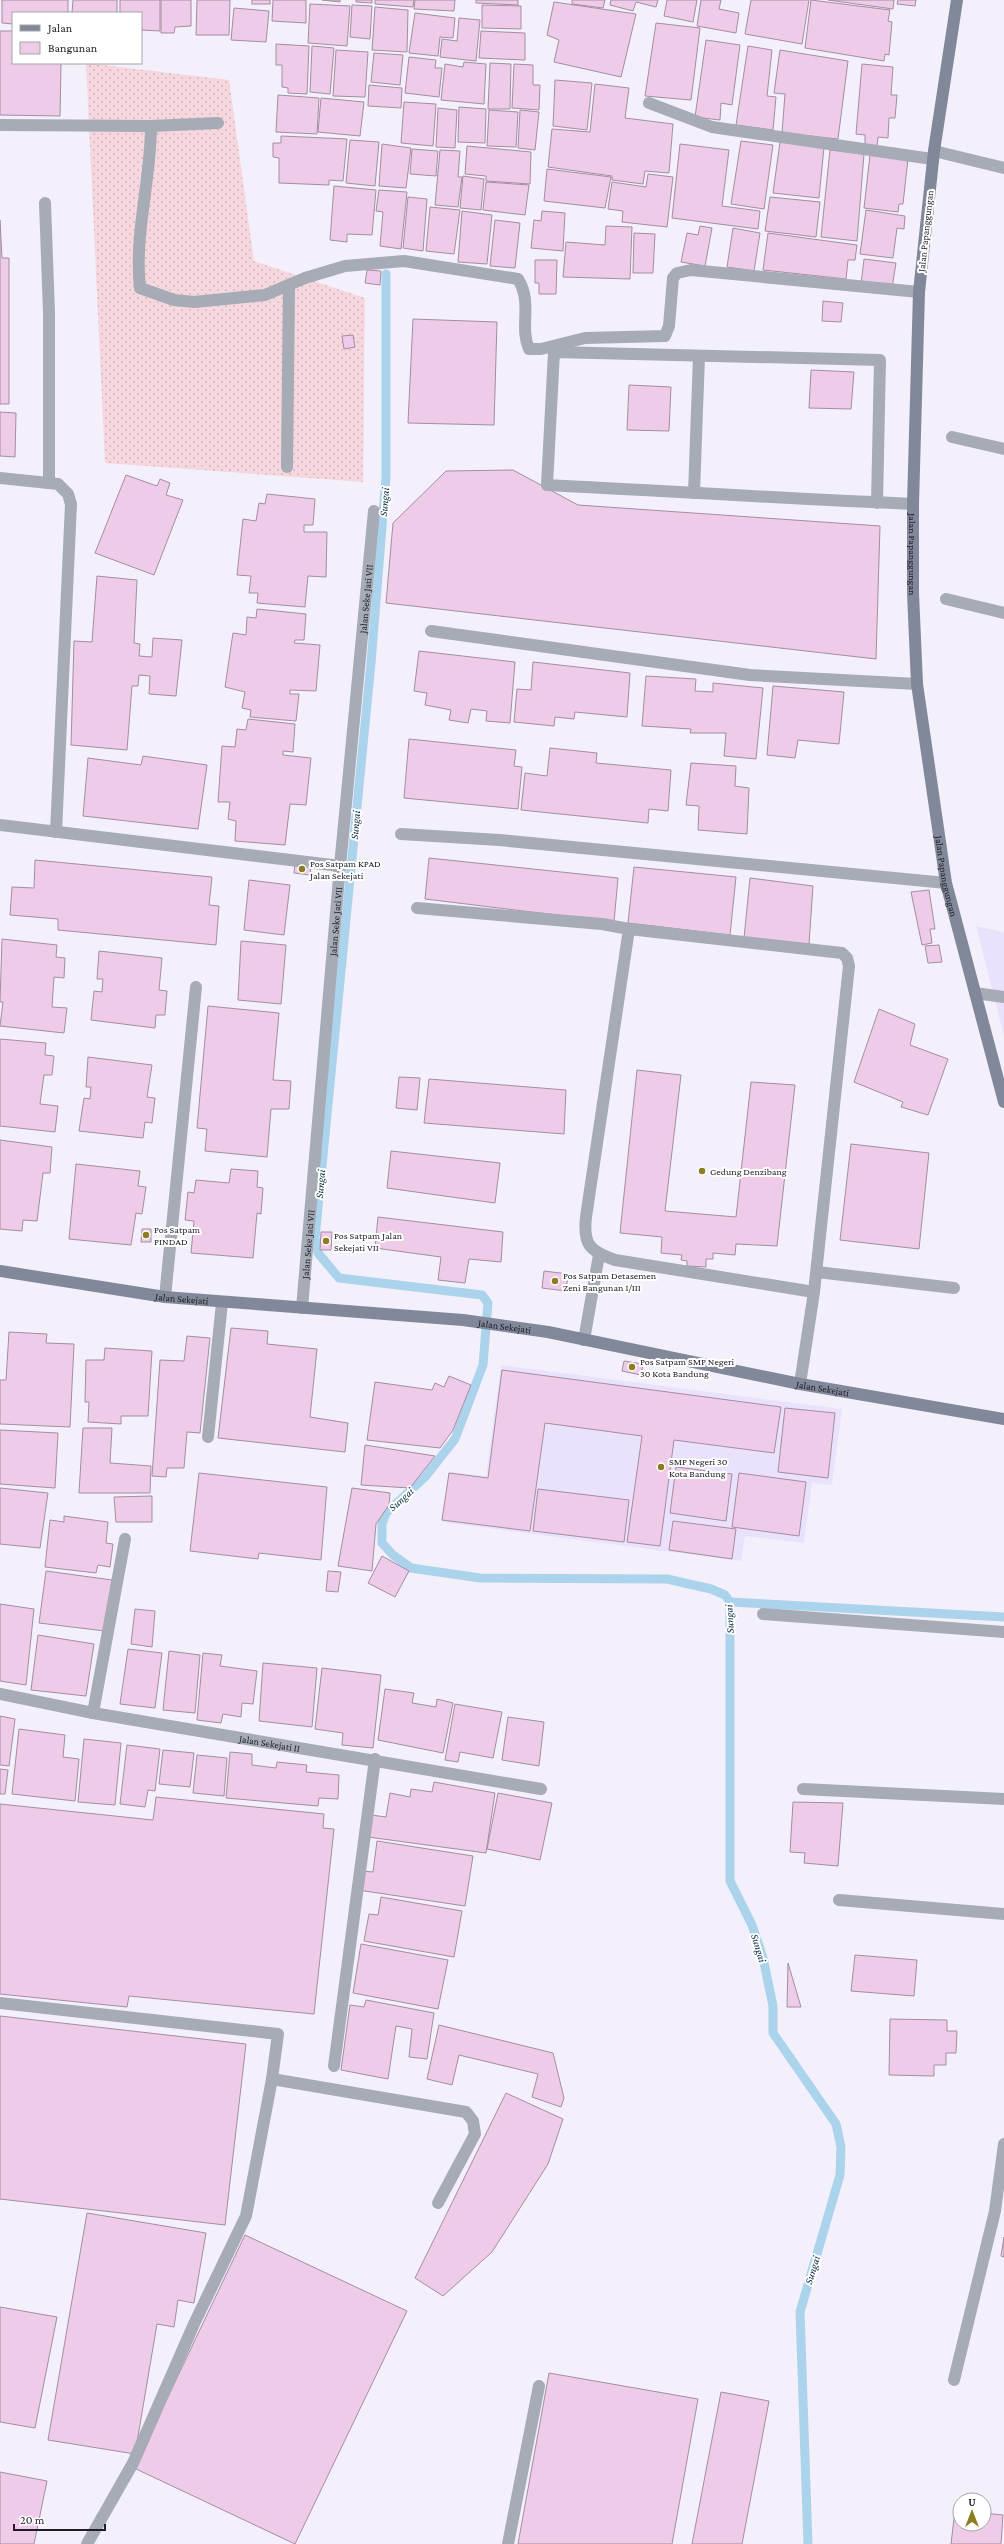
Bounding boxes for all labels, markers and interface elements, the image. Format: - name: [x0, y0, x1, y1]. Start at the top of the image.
- legend: [12, 12, 142, 64]
- text: Jalan: [47, 21, 73, 35]
- text: Bangunan: [48, 41, 98, 55]
- street label: Jalan Papanggungan: [916, 189, 935, 273]
- water label: Sungai: [377, 487, 392, 517]
- street label: Jalan Papanggungan: [907, 512, 918, 596]
- street label: Jalan Seke Jati VII: [357, 564, 375, 635]
- water label: Sungai: [348, 810, 363, 840]
- street label: Jalan Papanggungan: [933, 834, 960, 918]
- place label: Pos Satpam KPAD Jalan Sekejati: [309, 858, 381, 882]
- marker: Pos Satpam KPAD Jalan Sekejati: [297, 864, 307, 874]
- street label: Jalan Seke Jati VII: [327, 886, 344, 958]
- marker: Gedung Denzibang: [697, 1166, 707, 1176]
- place label: Gedung Denzibang: [710, 1166, 787, 1177]
- water label: Sungai: [313, 1169, 328, 1199]
- street label: Jalan Seke Jati VII: [299, 1209, 316, 1280]
- place label: Pos Satpam PINDAD: [154, 1224, 200, 1247]
- marker: Pos Satpam PINDAD: [141, 1230, 151, 1240]
- place label: Pos Satpam Jalan Sekejati VII: [334, 1230, 403, 1254]
- marker: Pos Satpam Jalan Sekejati VII: [321, 1236, 331, 1246]
- place label: Pos Satpam Detasemen Zeni Bangunan 1/III: [563, 1270, 657, 1293]
- marker: Pos Satpam Detasemen Zeni Bangunan 1/III: [550, 1276, 560, 1286]
- street label: Jalan Sekejati: [153, 1290, 209, 1307]
- street label: Jalan Sekejati: [476, 1317, 532, 1336]
- place label: Pos Satpam SMP Negeri 30 Kota Bandung: [640, 1356, 735, 1379]
- marker: Pos Satpam SMP Negeri 30 Kota Bandung: [627, 1362, 637, 1372]
- street label: Jalan Sekejati: [794, 1378, 850, 1398]
- place label: SMP Negeri 30 Kota Bandung: [669, 1456, 728, 1479]
- marker: SMP Negeri 30 Kota Bandung: [656, 1462, 666, 1472]
- water label: Sungai: [386, 1485, 417, 1514]
- water label: Sungai: [722, 1604, 737, 1634]
- street label: Jalan Sekejati II: [237, 1733, 301, 1754]
- water label: Sungai: [748, 1932, 769, 1964]
- water label: Sungai: [802, 2254, 823, 2286]
- north arrow: [952, 2492, 992, 2532]
- text: U: [968, 2496, 976, 2508]
- scale bar: [14, 2506, 105, 2532]
- text: 20 m: [20, 2513, 45, 2527]

